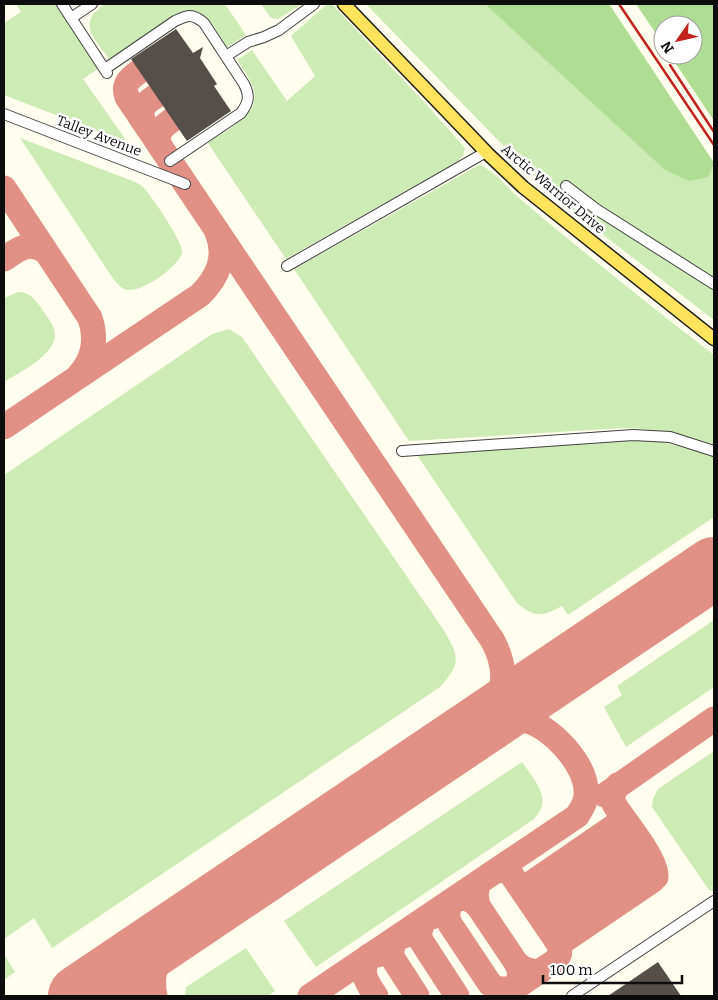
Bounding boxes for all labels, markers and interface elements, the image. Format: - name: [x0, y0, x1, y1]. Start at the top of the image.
- north arrow: [653, 15, 703, 65]
- text: N: [657, 38, 678, 56]
- street label: Talley Avenue: [54, 112, 144, 160]
- street label: Arctic Warrior Drive: [498, 141, 608, 237]
- scale bar: [543, 952, 682, 984]
- text: 100 m: [550, 961, 593, 979]

